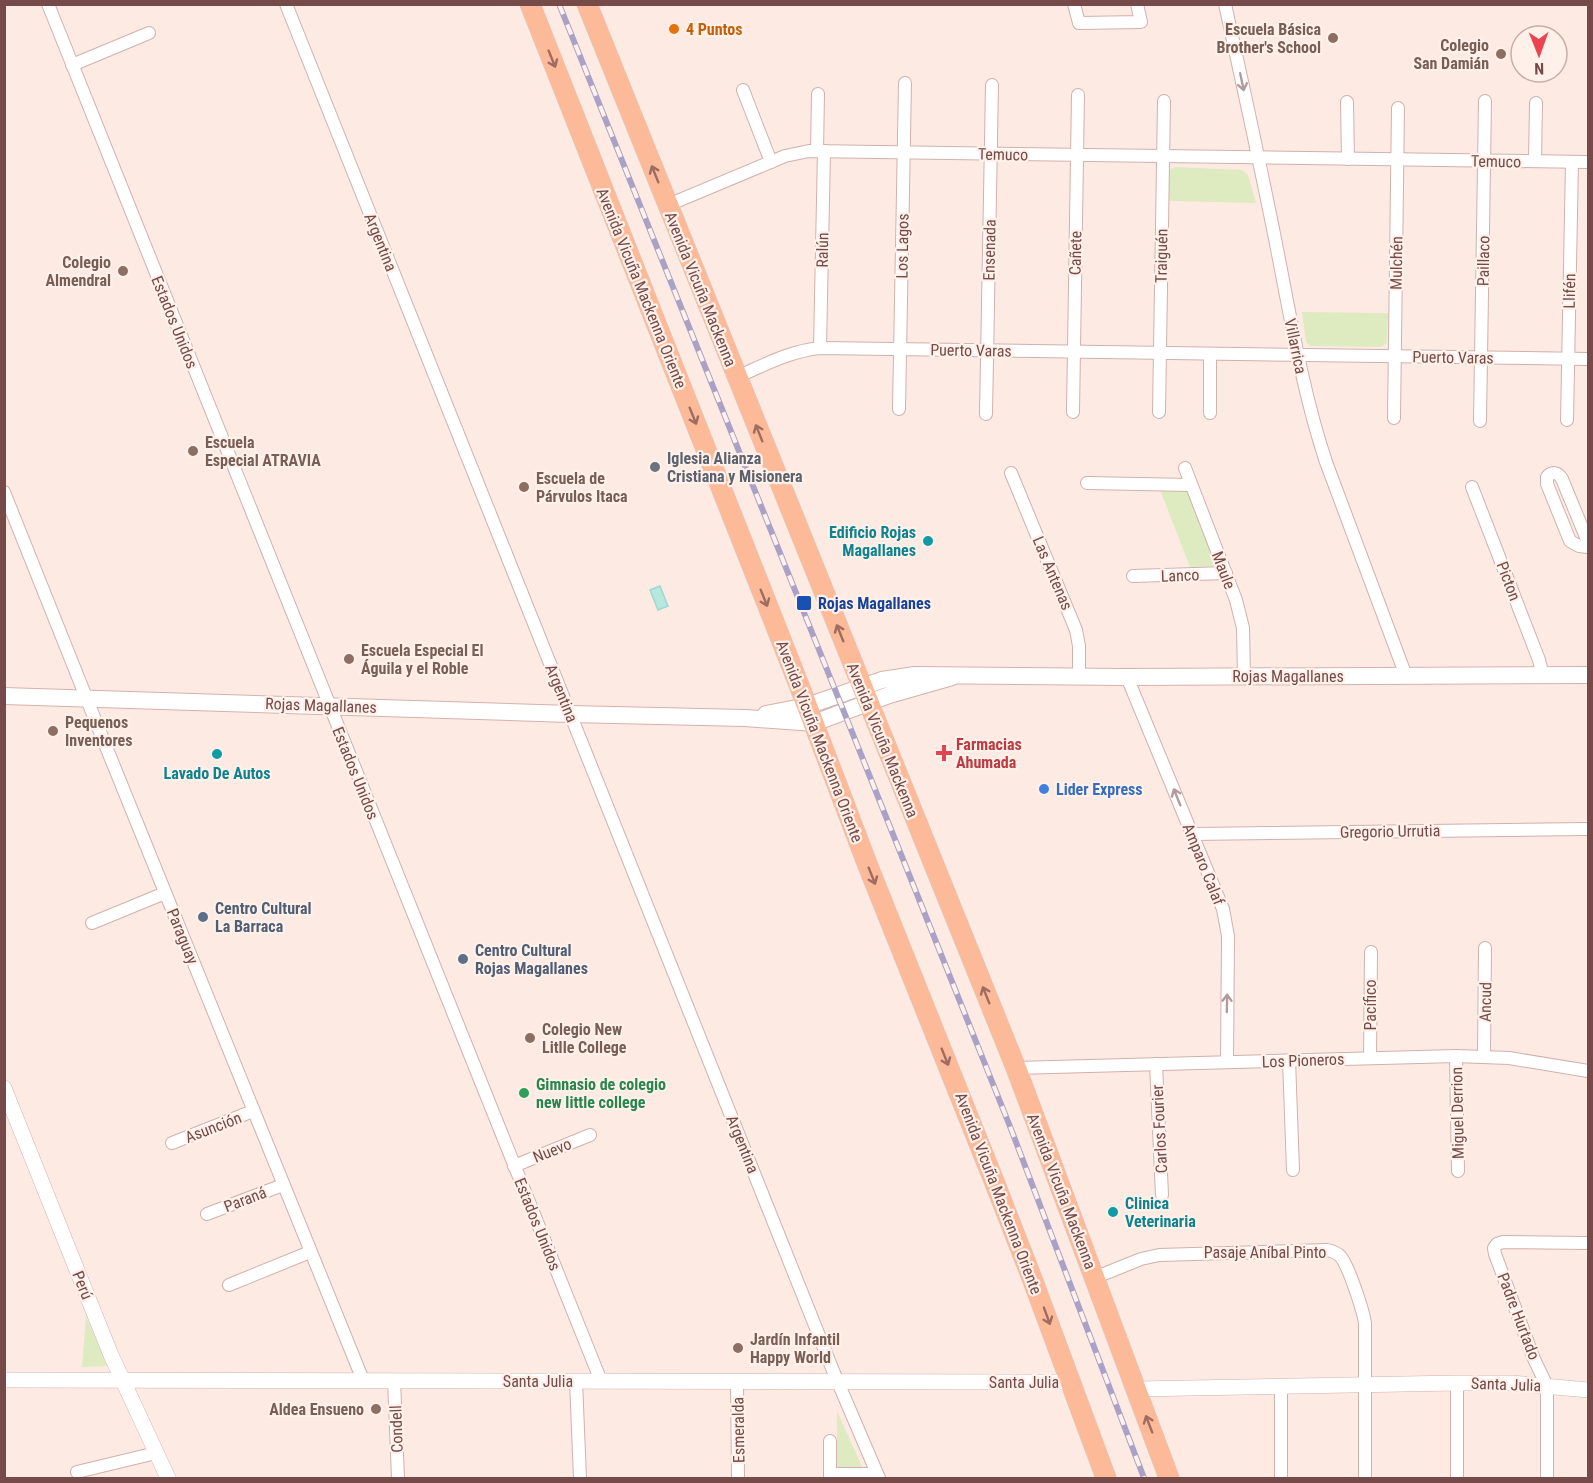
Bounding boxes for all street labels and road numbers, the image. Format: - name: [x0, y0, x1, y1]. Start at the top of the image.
- street label: Temuco: [978, 145, 1028, 164]
- street label: Temuco: [1471, 152, 1521, 171]
- street label: Avenida Vicuña Mackenna Oriente: [592, 185, 691, 391]
- street label: Avenida Vicuña Mackenna: [661, 209, 740, 369]
- street label: Argentina: [360, 210, 401, 274]
- street label: Los Lagos: [892, 213, 913, 279]
- street label: Ensenada: [979, 219, 1000, 281]
- street label: Traiguén: [1152, 229, 1171, 283]
- street label: Cañete: [1066, 231, 1085, 275]
- street label: Ralún: [813, 232, 832, 268]
- street label: Mulchén: [1387, 236, 1406, 290]
- street label: Paillaco: [1474, 236, 1493, 286]
- street label: Estados Unidos: [147, 273, 202, 371]
- street label: Llifén: [1560, 273, 1579, 309]
- street label: Villarrica: [1280, 317, 1311, 376]
- street label: Puerto Varas: [930, 340, 1012, 361]
- street label: Puerto Varas: [1412, 347, 1494, 368]
- street label: Las Antenas: [1029, 534, 1077, 613]
- street label: Maule: [1208, 549, 1239, 592]
- street label: Picton: [1492, 559, 1525, 603]
- street label: Lanco: [1160, 565, 1200, 586]
- street label: Avenida Vicuña Mackenna Oriente: [772, 638, 867, 845]
- street label: Avenida Vicuña Mackenna: [843, 660, 922, 820]
- street label: Argentina: [541, 661, 582, 725]
- street label: Rojas Magallanes: [1232, 667, 1344, 686]
- street label: Rojas Magallanes: [265, 694, 377, 717]
- street label: Estados Unidos: [328, 724, 383, 822]
- street label: Amparo Calaf: [1179, 821, 1229, 908]
- street label: Gregorio Urrutia: [1340, 821, 1440, 842]
- street label: Paraguay: [163, 906, 202, 967]
- street label: Pacífico: [1361, 980, 1380, 1030]
- street label: Ancud: [1476, 982, 1495, 1022]
- street label: Los Pioneros: [1261, 1050, 1345, 1071]
- street label: Miguel Derrion: [1447, 1067, 1468, 1159]
- street label: Carlos Fourier: [1148, 1084, 1171, 1174]
- street label: Avenida Vicuña Mackenna Oriente: [951, 1090, 1046, 1297]
- street label: Asunción: [182, 1108, 244, 1147]
- street label: Avenida Vicuña Mackenna: [1023, 1111, 1100, 1272]
- street label: Argentina: [722, 1112, 763, 1176]
- street label: Nuevo: [530, 1134, 574, 1167]
- street label: Estados Unidos: [510, 1175, 565, 1273]
- street label: Paraná: [221, 1183, 269, 1216]
- street label: Pasaje Aníbal Pinto: [1204, 1243, 1326, 1262]
- street label: Perú: [68, 1268, 97, 1302]
- street label: Padre Hurtado: [1493, 1270, 1544, 1362]
- street label: Santa Julia: [503, 1372, 573, 1391]
- street label: Santa Julia: [989, 1373, 1059, 1392]
- street label: Santa Julia: [1471, 1374, 1541, 1395]
- street label: Esmeralda: [728, 1397, 749, 1463]
- street label: Condell: [386, 1405, 407, 1453]

